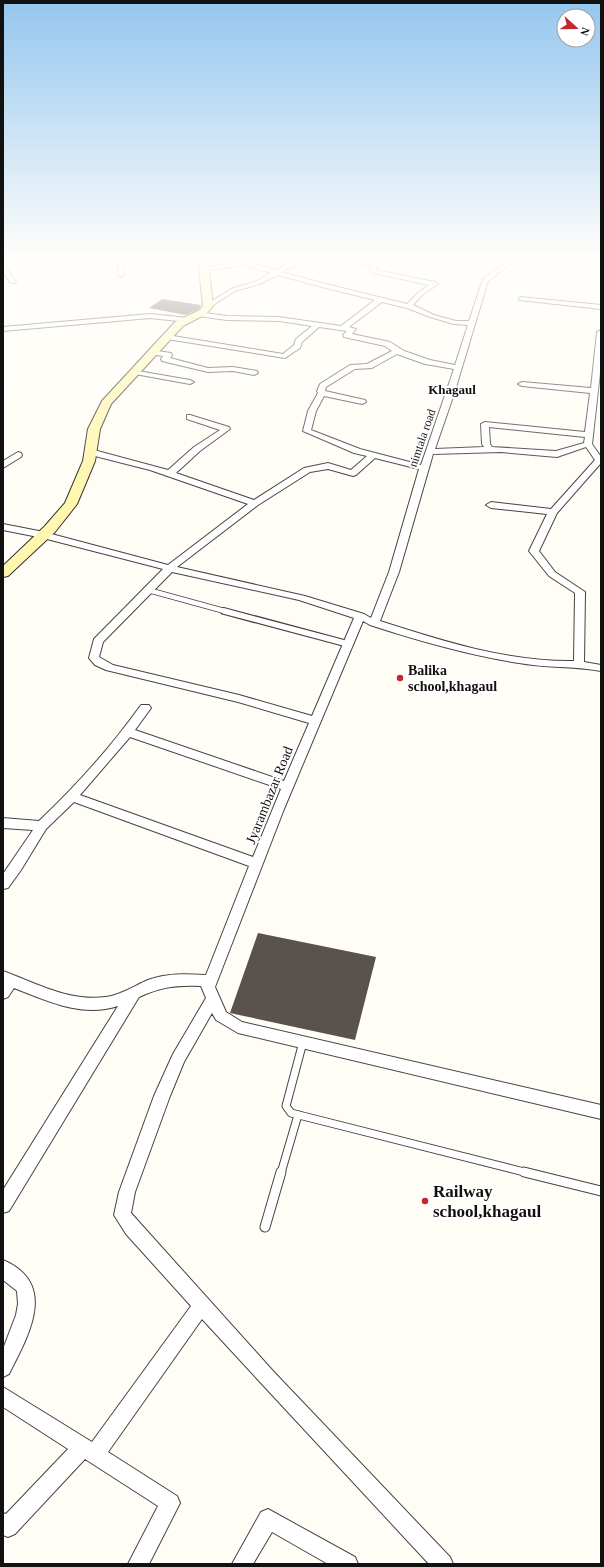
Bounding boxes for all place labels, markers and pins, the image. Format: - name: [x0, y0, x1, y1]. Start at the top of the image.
- place label: Balika school,khagaul: [408, 663, 497, 694]
- marker: Balika school,khagaul: [395, 673, 405, 683]
- place label: Railway school,khagaul: [433, 1182, 541, 1221]
- marker: Railway school,khagaul: [420, 1196, 430, 1206]

